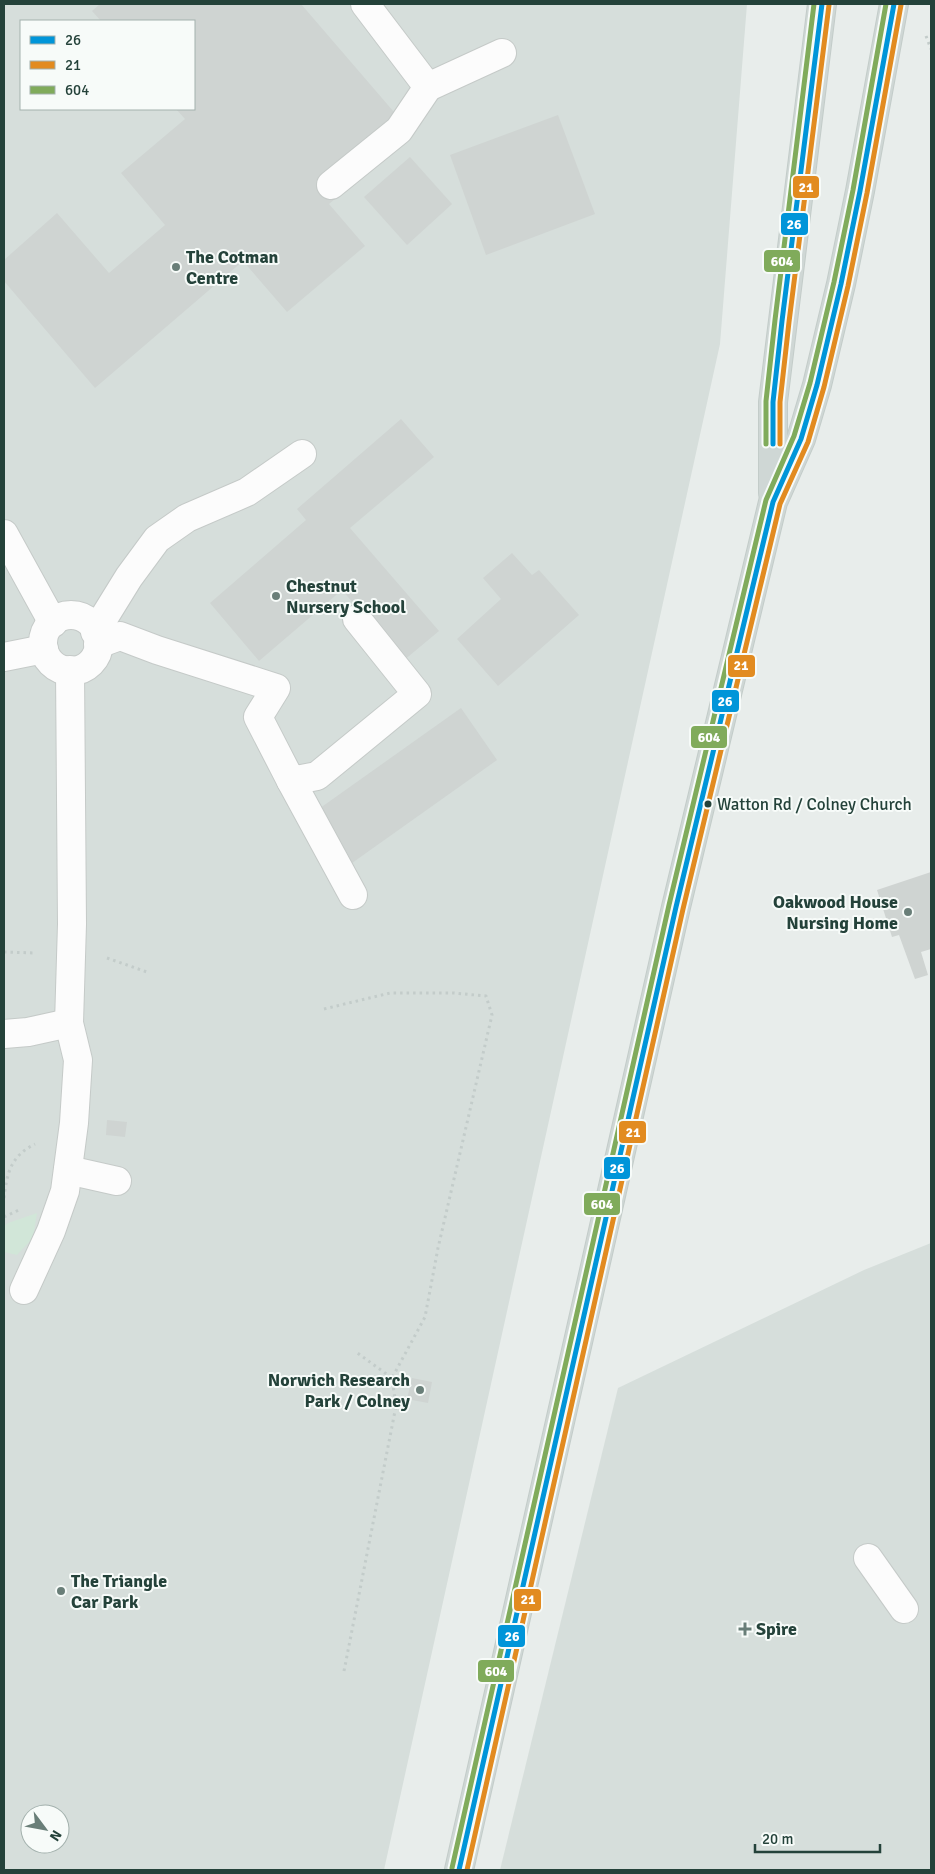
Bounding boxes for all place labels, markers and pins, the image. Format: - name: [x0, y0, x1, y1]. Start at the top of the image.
- place label: The Cotman Centre: [186, 246, 279, 289]
- marker: The Cotman Centre: [170, 261, 182, 273]
- place label: Chestnut Nursery School: [286, 575, 406, 618]
- marker: Chestnut Nursery School: [270, 590, 282, 602]
- place label: Watton Rd / Colney Church: [717, 794, 912, 815]
- marker: Watton Rd / Colney Church: [703, 799, 713, 809]
- place label: Oakwood House Nursing Home: [773, 891, 898, 934]
- marker: Oakwood House Nursing Home: [902, 906, 914, 918]
- place label: Norwich Research Park / Colney: [268, 1369, 410, 1412]
- marker: Norwich Research Park / Colney: [414, 1384, 426, 1396]
- place label: The Triangle Car Park: [71, 1570, 167, 1613]
- marker: The Triangle Car Park: [55, 1585, 67, 1597]
- place label: Spire: [756, 1618, 797, 1640]
- marker: Spire: [738, 1622, 752, 1636]

